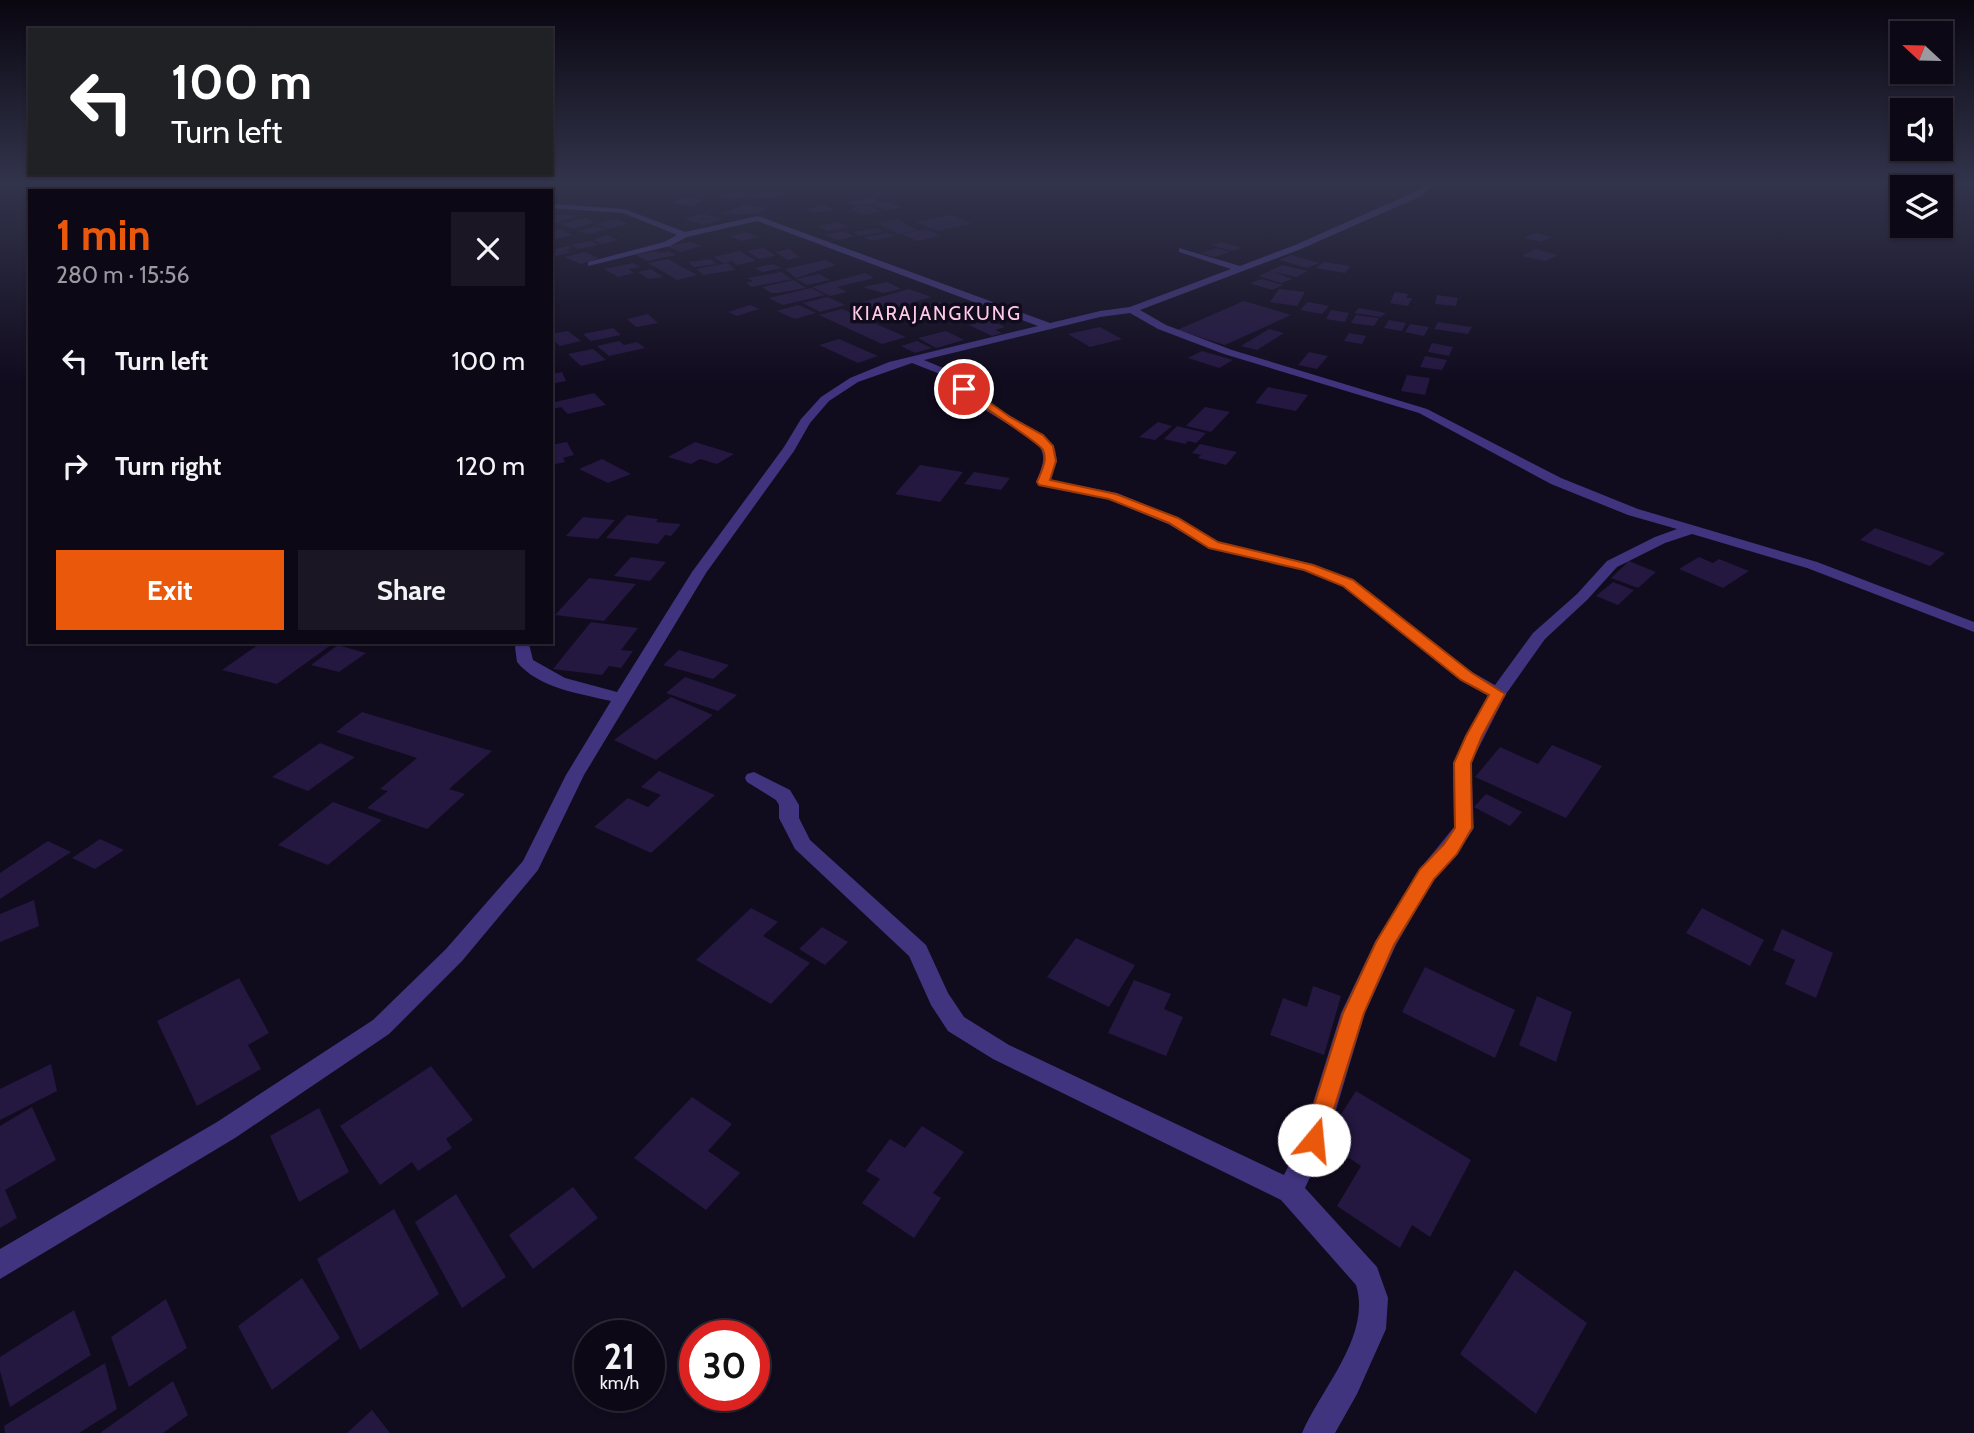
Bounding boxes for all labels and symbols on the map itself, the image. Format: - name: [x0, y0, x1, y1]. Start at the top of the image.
- north arrow: [1890, 21, 1953, 84]
- district label: KIARAJANGKUNG: [852, 302, 1022, 325]
- pin: [934, 359, 994, 419]
- position arrow: [1277, 1103, 1351, 1177]
- speed limit sign: 30: [679, 1320, 770, 1411]

